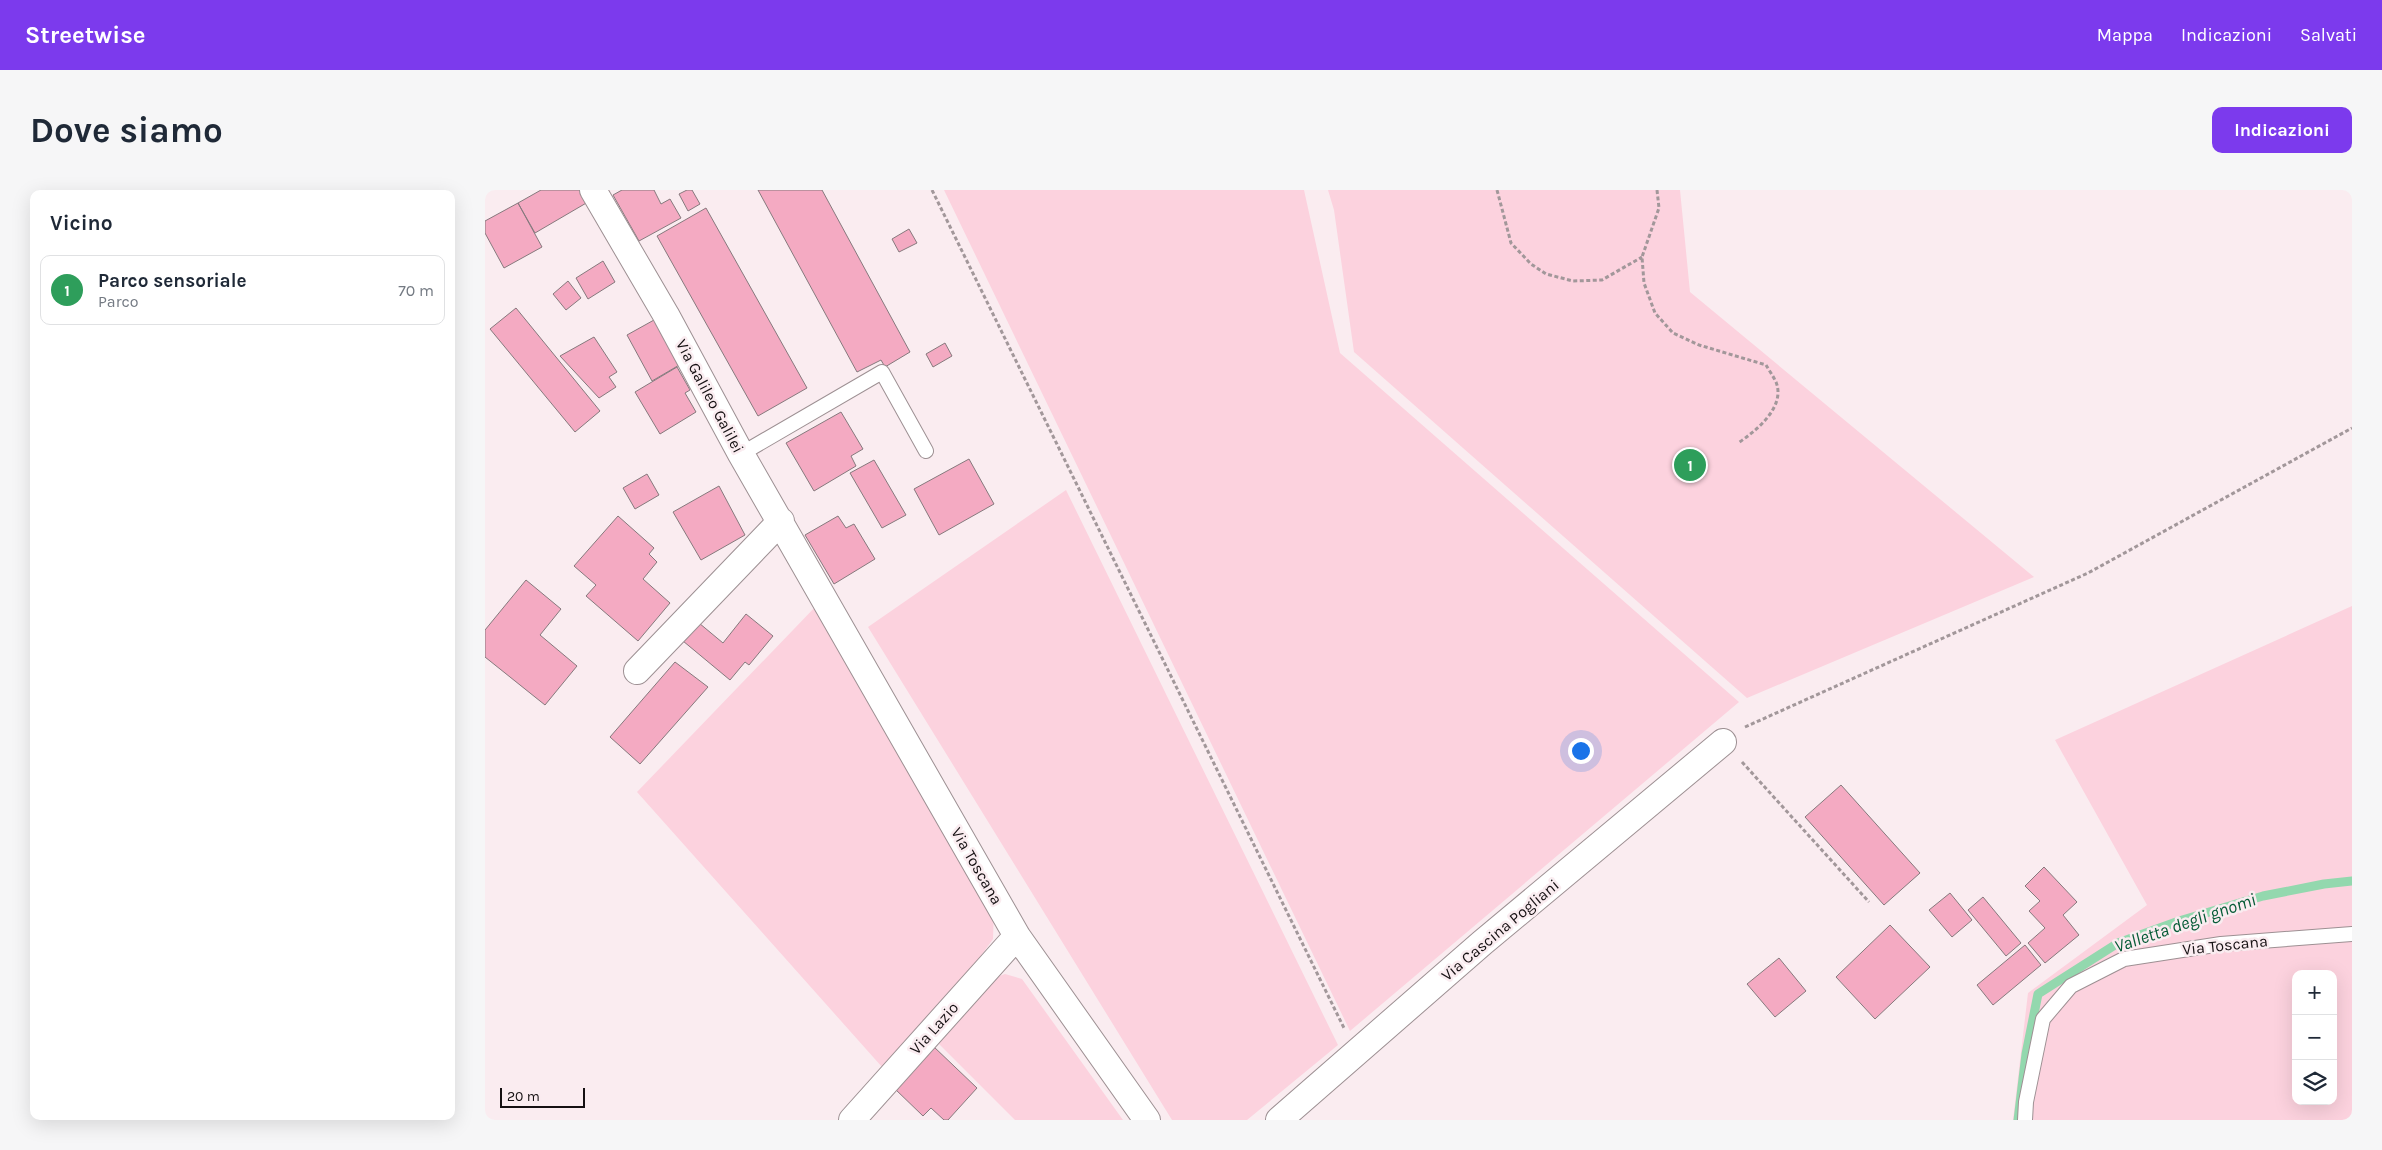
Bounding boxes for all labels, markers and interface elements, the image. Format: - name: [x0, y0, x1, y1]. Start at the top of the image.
- text: Streetwise: [25, 21, 146, 49]
- text: Mappa: [2097, 24, 2153, 46]
- text: Indicazioni: [2181, 24, 2272, 46]
- text: Salvati: [2300, 24, 2357, 46]
- button: Indicazioni: [2212, 107, 2352, 153]
- text: Dove siamo: [30, 110, 223, 151]
- text: Vicino: [50, 211, 113, 235]
- text: Parco sensoriale: [98, 270, 247, 292]
- text: 1: [64, 281, 70, 300]
- text: 70 m: [398, 281, 434, 300]
- text: Parco: [98, 292, 138, 311]
- street label: Via Galileo Galilei: [672, 336, 748, 456]
- pin: 1: [1674, 446, 1706, 484]
- your location: [1568, 738, 1594, 764]
- street label: Via Toscana: [947, 824, 1007, 908]
- street label: Via Cascina Pogliani: [1437, 875, 1563, 985]
- water label: Valletta degli gnomi: [2111, 888, 2259, 958]
- street label: Via Toscana: [2181, 931, 2269, 959]
- map controls: [2292, 970, 2337, 1105]
- button: +: [2292, 970, 2337, 1015]
- street label: Via Lazio: [906, 998, 962, 1058]
- button: −: [2292, 1015, 2337, 1060]
- button: layers: [2292, 1060, 2337, 1105]
- scale bar: [500, 1085, 585, 1108]
- text: 20 m: [507, 1088, 540, 1105]

